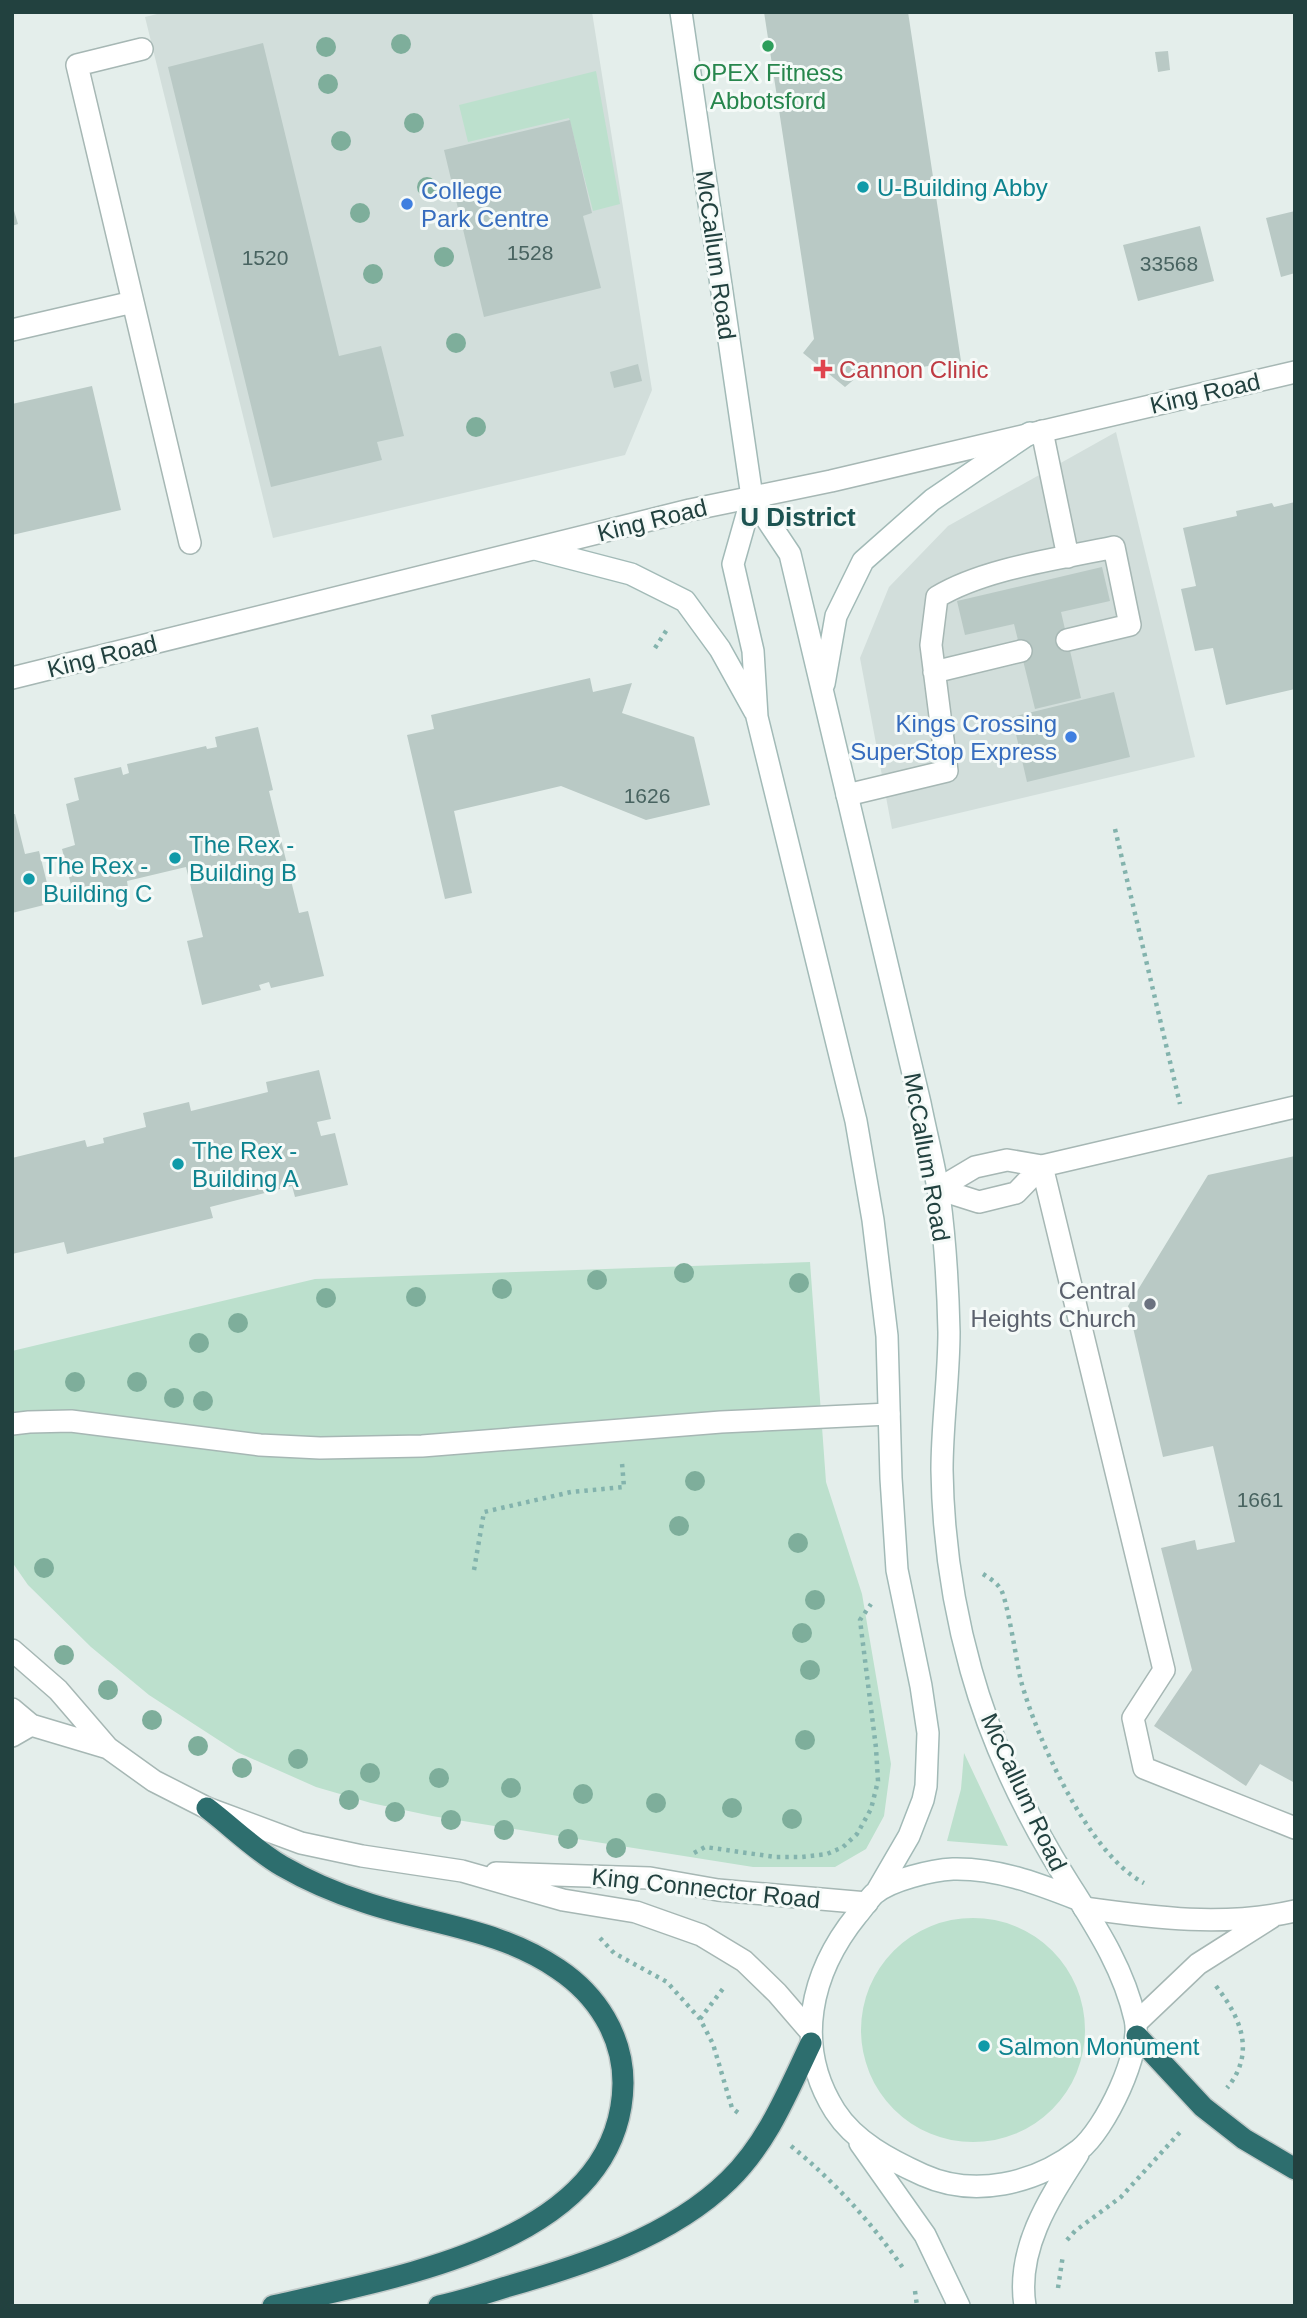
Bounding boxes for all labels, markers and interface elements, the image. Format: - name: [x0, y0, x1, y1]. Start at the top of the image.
- marker: OPEX Fitness Abbotsford: [760, 38, 776, 54]
- place label: OPEX Fitness Abbotsford: [693, 59, 843, 114]
- street label: McCallum Road: [691, 169, 741, 341]
- place label: U-Building Abby: [877, 174, 1048, 201]
- place label: College Park Centre: [421, 177, 549, 232]
- marker: U-Building Abby: [855, 179, 871, 195]
- marker: College Park Centre: [399, 196, 415, 212]
- house number: 1528: [507, 241, 553, 264]
- house number: 1520: [242, 246, 288, 269]
- house number: 33568: [1140, 252, 1198, 275]
- place label: Cannon Clinic: [839, 356, 988, 383]
- marker: Cannon Clinic: [813, 359, 833, 379]
- street label: King Road: [1147, 367, 1263, 419]
- street label: King Road: [594, 493, 710, 547]
- district label: U District: [740, 502, 856, 532]
- street label: King Road: [44, 629, 160, 683]
- place label: Kings Crossing SuperStop Express: [850, 710, 1057, 765]
- marker: Kings Crossing SuperStop Express: [1063, 729, 1079, 745]
- house number: 1626: [624, 784, 670, 807]
- place label: The Rex - Building B: [189, 831, 297, 886]
- marker: The Rex - Building B: [167, 850, 183, 866]
- place label: The Rex - Building C: [43, 852, 152, 907]
- marker: The Rex - Building C: [21, 871, 37, 887]
- street label: McCallum Road: [899, 1071, 955, 1243]
- place label: The Rex - Building A: [192, 1137, 299, 1192]
- marker: The Rex - Building A: [170, 1156, 186, 1172]
- place label: Central Heights Church: [971, 1277, 1136, 1332]
- marker: Central Heights Church: [1142, 1296, 1158, 1312]
- house number: 1661: [1237, 1488, 1283, 1511]
- street label: McCallum Road: [976, 1709, 1072, 1875]
- street label: King Connector Road: [590, 1863, 822, 1913]
- place label: Salmon Monument: [998, 2033, 1200, 2060]
- marker: Salmon Monument: [976, 2038, 992, 2054]

